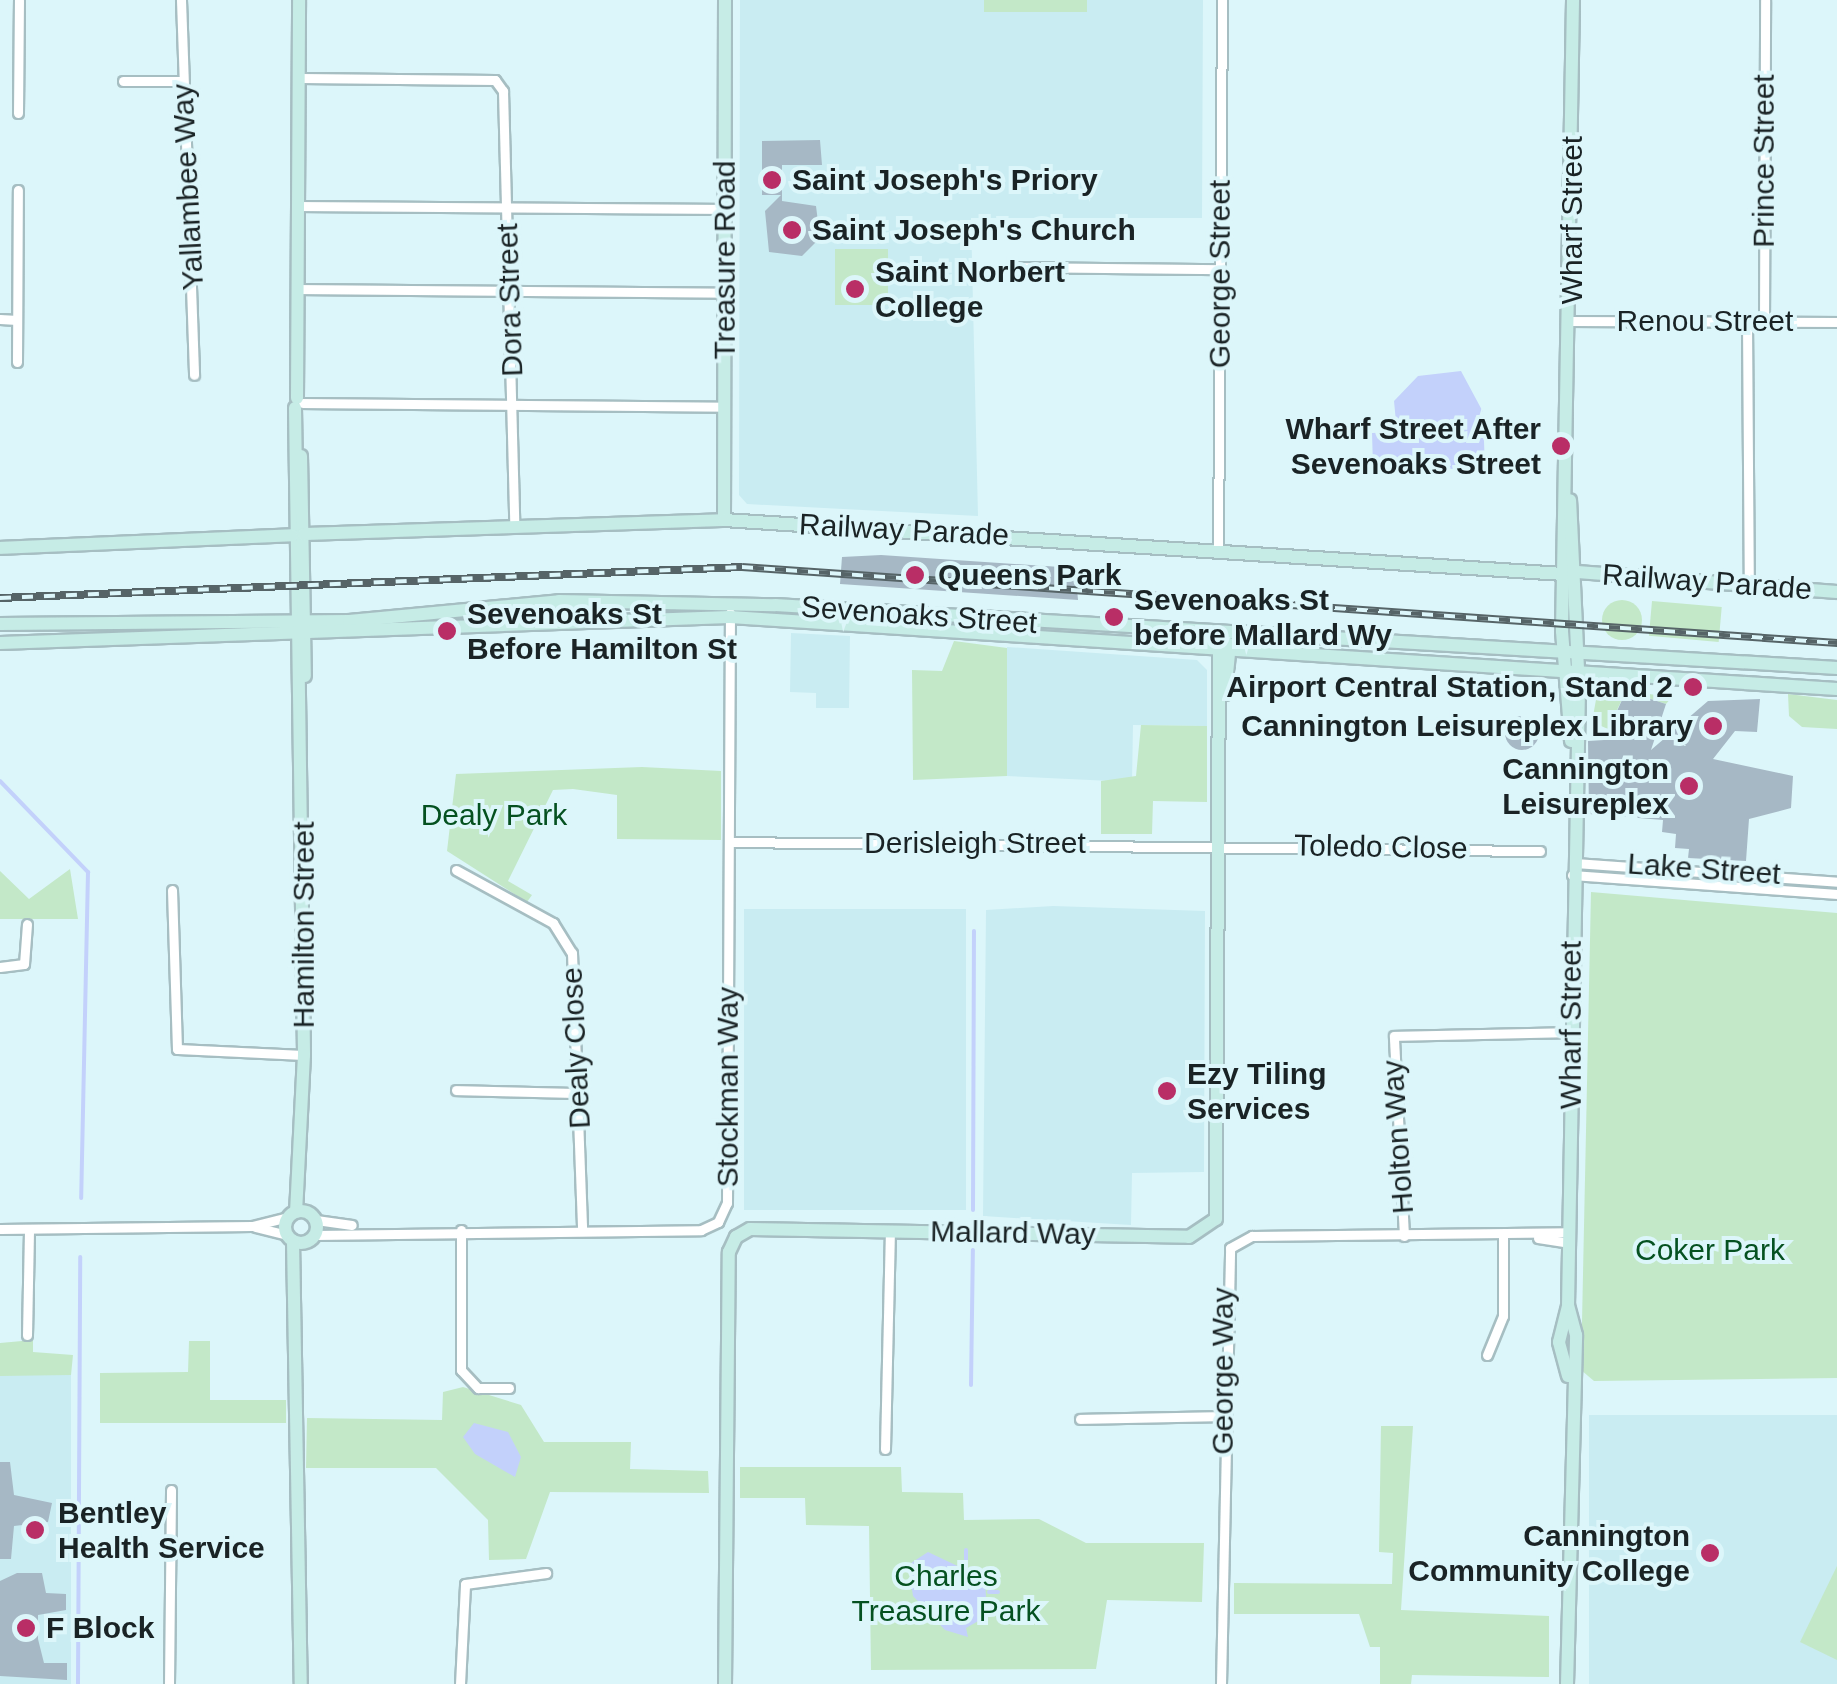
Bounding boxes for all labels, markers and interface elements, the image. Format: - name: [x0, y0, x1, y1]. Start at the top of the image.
- street label: Prince Street: [1746, 74, 1782, 248]
- street label: Yallambee Way: [165, 83, 211, 291]
- street label: Wharf Street: [1554, 136, 1590, 304]
- street label: Treasure Road: [707, 161, 743, 359]
- place label: Saint Joseph's Priory: [792, 162, 1098, 198]
- marker: Saint Joseph's Priory: [761, 169, 783, 191]
- street label: George Street: [1202, 180, 1238, 368]
- place label: Saint Joseph's Church: [812, 212, 1136, 248]
- marker: Saint Joseph's Church: [781, 219, 803, 241]
- street label: Dora Street: [489, 223, 531, 377]
- place label: Saint Norbert College: [875, 254, 1065, 324]
- marker: Saint Norbert College: [844, 278, 866, 300]
- street label: Renou Street: [1617, 303, 1793, 339]
- place label: Wharf Street After Sevenoaks Street: [1284, 411, 1541, 482]
- marker: Wharf Street After Sevenoaks Street: [1550, 435, 1572, 457]
- street label: Railway Parade: [798, 507, 1010, 553]
- place label: Queens Park: [938, 557, 1121, 593]
- street label: Railway Parade: [1601, 557, 1813, 607]
- marker: Queens Park: [902, 562, 928, 588]
- place label: Sevenoaks St before Mallard Wy: [1134, 582, 1392, 652]
- street label: Sevenoaks Street: [800, 589, 1038, 641]
- place label: Sevenoaks St Before Hamilton St: [467, 596, 737, 666]
- marker: Sevenoaks St before Mallard Wy: [1103, 606, 1125, 628]
- marker: Sevenoaks St Before Hamilton St: [436, 620, 458, 642]
- place label: Airport Central Station, Stand 2: [1226, 669, 1673, 705]
- marker: Airport Central Station, Stand 2: [1682, 676, 1704, 698]
- place label: Cannington Leisureplex Library: [1241, 708, 1693, 744]
- marker: Cannington Leisureplex Library: [1702, 715, 1724, 737]
- place label: Cannington Leisureplex: [1502, 751, 1669, 822]
- marker: Cannington Leisureplex: [1678, 775, 1700, 797]
- park label: Dealy Park: [421, 797, 567, 833]
- street label: Hamilton Street: [286, 822, 322, 1028]
- street label: Derisleigh Street: [864, 825, 1086, 861]
- street label: Toledo Close: [1294, 827, 1468, 867]
- street label: Lake Street: [1626, 846, 1782, 892]
- street label: Wharf Street: [1553, 941, 1589, 1109]
- street label: Dealy Close: [554, 966, 598, 1130]
- street label: Stockman Way: [710, 987, 746, 1187]
- place label: Ezy Tiling Services: [1187, 1056, 1326, 1126]
- street label: Holton Way: [1375, 1059, 1421, 1215]
- marker: Ezy Tiling Services: [1156, 1080, 1178, 1102]
- street label: Mallard Way: [930, 1214, 1096, 1252]
- park label: Coker Park: [1635, 1232, 1785, 1268]
- street label: George Way: [1205, 1287, 1241, 1455]
- place label: Bentley Health Service: [58, 1495, 265, 1566]
- marker: Bentley Health Service: [22, 1517, 48, 1543]
- place label: Cannington Community College: [1408, 1518, 1690, 1588]
- marker: Cannington Community College: [1699, 1542, 1721, 1564]
- park label: Charles Treasure Park: [852, 1558, 1040, 1628]
- place label: F Block: [46, 1610, 154, 1646]
- marker: F Block: [15, 1617, 37, 1639]

